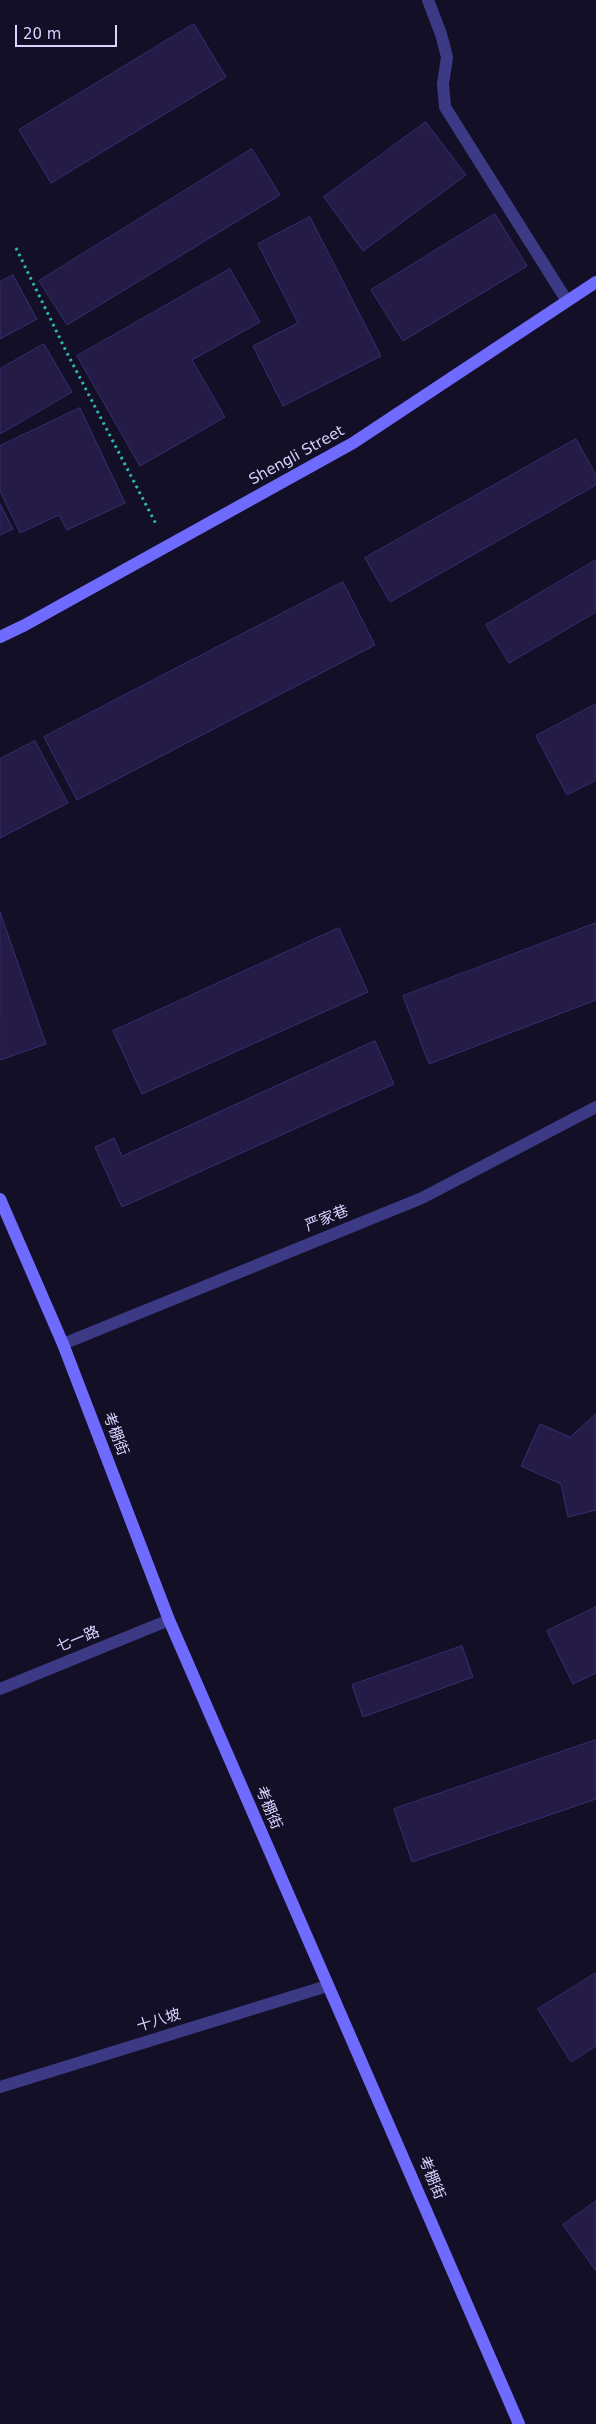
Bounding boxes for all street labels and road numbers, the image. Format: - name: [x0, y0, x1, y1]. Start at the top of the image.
- street label: Shengli Street: [246, 422, 348, 490]
- street label: 严家巷: [303, 1202, 351, 1236]
- street label: 考棚街: [99, 1410, 131, 1458]
- street label: 七一路: [54, 1623, 102, 1657]
- street label: 考棚街: [251, 1784, 285, 1832]
- street label: 十八坡: [135, 2006, 183, 2036]
- street label: 考棚街: [414, 2154, 448, 2202]

